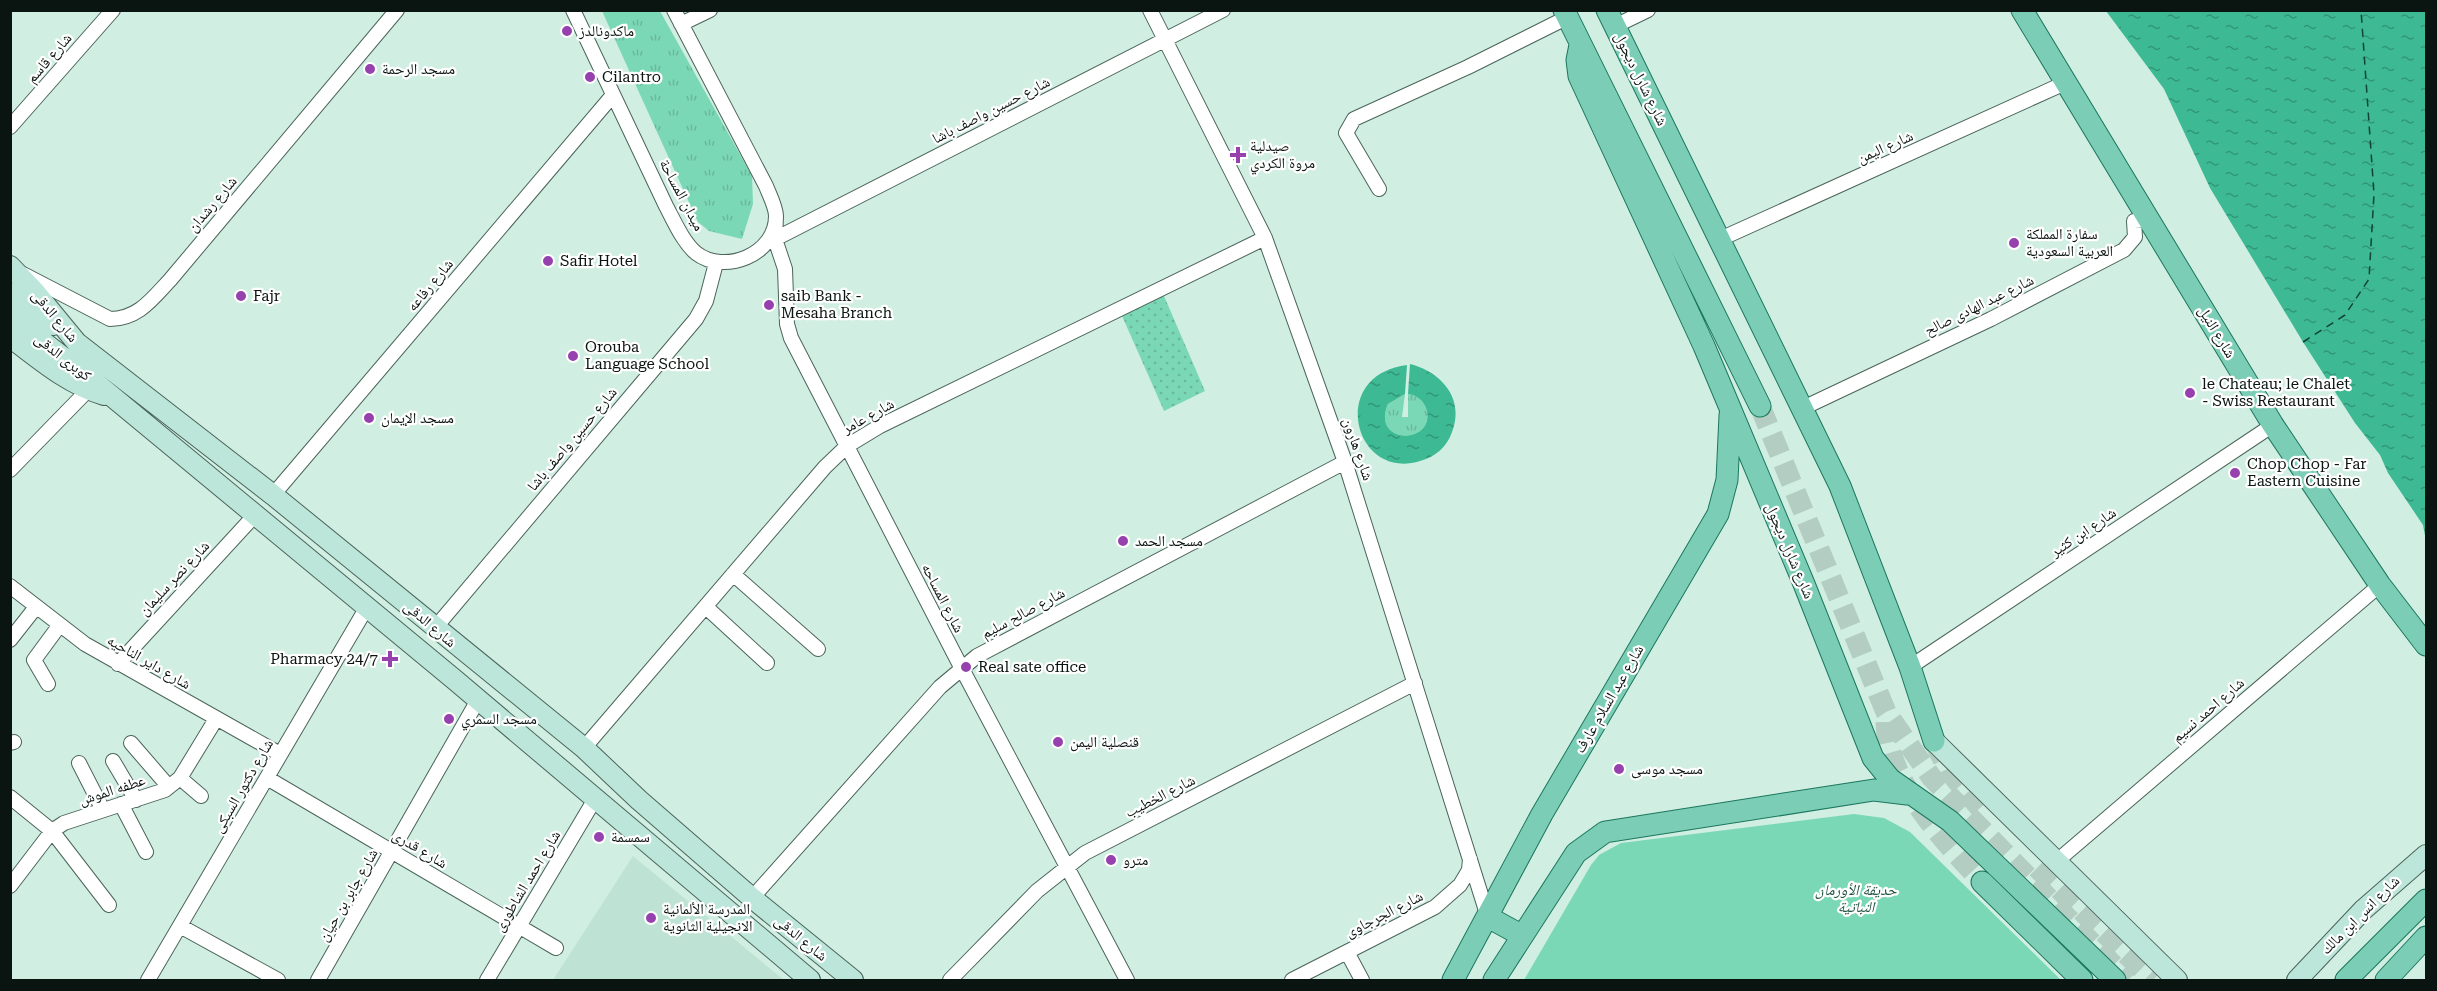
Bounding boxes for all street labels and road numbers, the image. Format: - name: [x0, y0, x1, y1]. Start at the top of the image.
- street label: شارع قاسم: [22, 29, 76, 87]
- street label: شارع شارل ديجول: [1610, 29, 1671, 129]
- street label: شارع حسين واصف باشا: [929, 72, 1053, 148]
- street label: شارع اليمن: [1854, 127, 1916, 168]
- street label: ميدان المساحة: [655, 156, 708, 234]
- street label: شارع رشدان: [183, 172, 241, 236]
- street label: شارع رفاعه: [403, 255, 458, 315]
- street label: شارع عبد الهادى صالح: [1921, 271, 2037, 340]
- street label: شارع الدقى: [27, 286, 82, 347]
- street label: شارع النيل: [2194, 303, 2240, 362]
- street label: كوبرى الدقى: [30, 329, 95, 385]
- street label: شارع حسين واصف باشا: [523, 383, 621, 495]
- street label: شارع عامر: [838, 394, 898, 439]
- street label: شارع هارون: [1338, 415, 1377, 483]
- street label: شارع شارل ديجول: [1761, 501, 1818, 602]
- street label: شارع ابن كثير: [2046, 503, 2120, 562]
- street label: شارع نصر سليمان: [135, 537, 214, 620]
- street label: شارع المساحه: [917, 560, 968, 636]
- street label: شارع صالح سليم: [978, 583, 1068, 643]
- street label: شارع الدقى: [400, 597, 460, 652]
- street label: شارع داير الناحيه: [103, 631, 194, 694]
- street label: شارع عبد السلام عارف: [1571, 642, 1648, 757]
- street label: شارع احمد نسيم: [2168, 674, 2249, 747]
- street label: شارع دكتور السبكى: [209, 736, 278, 836]
- street label: عطفه الموش: [77, 771, 148, 810]
- street label: شارع الخطيب: [1122, 771, 1199, 822]
- street label: شارع قدرى: [389, 826, 451, 873]
- street label: شارع احمد الشاطورى: [490, 827, 565, 935]
- street label: شارع جابر بن حيان: [314, 845, 383, 945]
- street label: شارع انس ابن مالك: [2317, 872, 2404, 959]
- street label: شارع الجرجاوى: [1342, 887, 1426, 942]
- street label: شارع الدقى: [770, 911, 831, 966]

